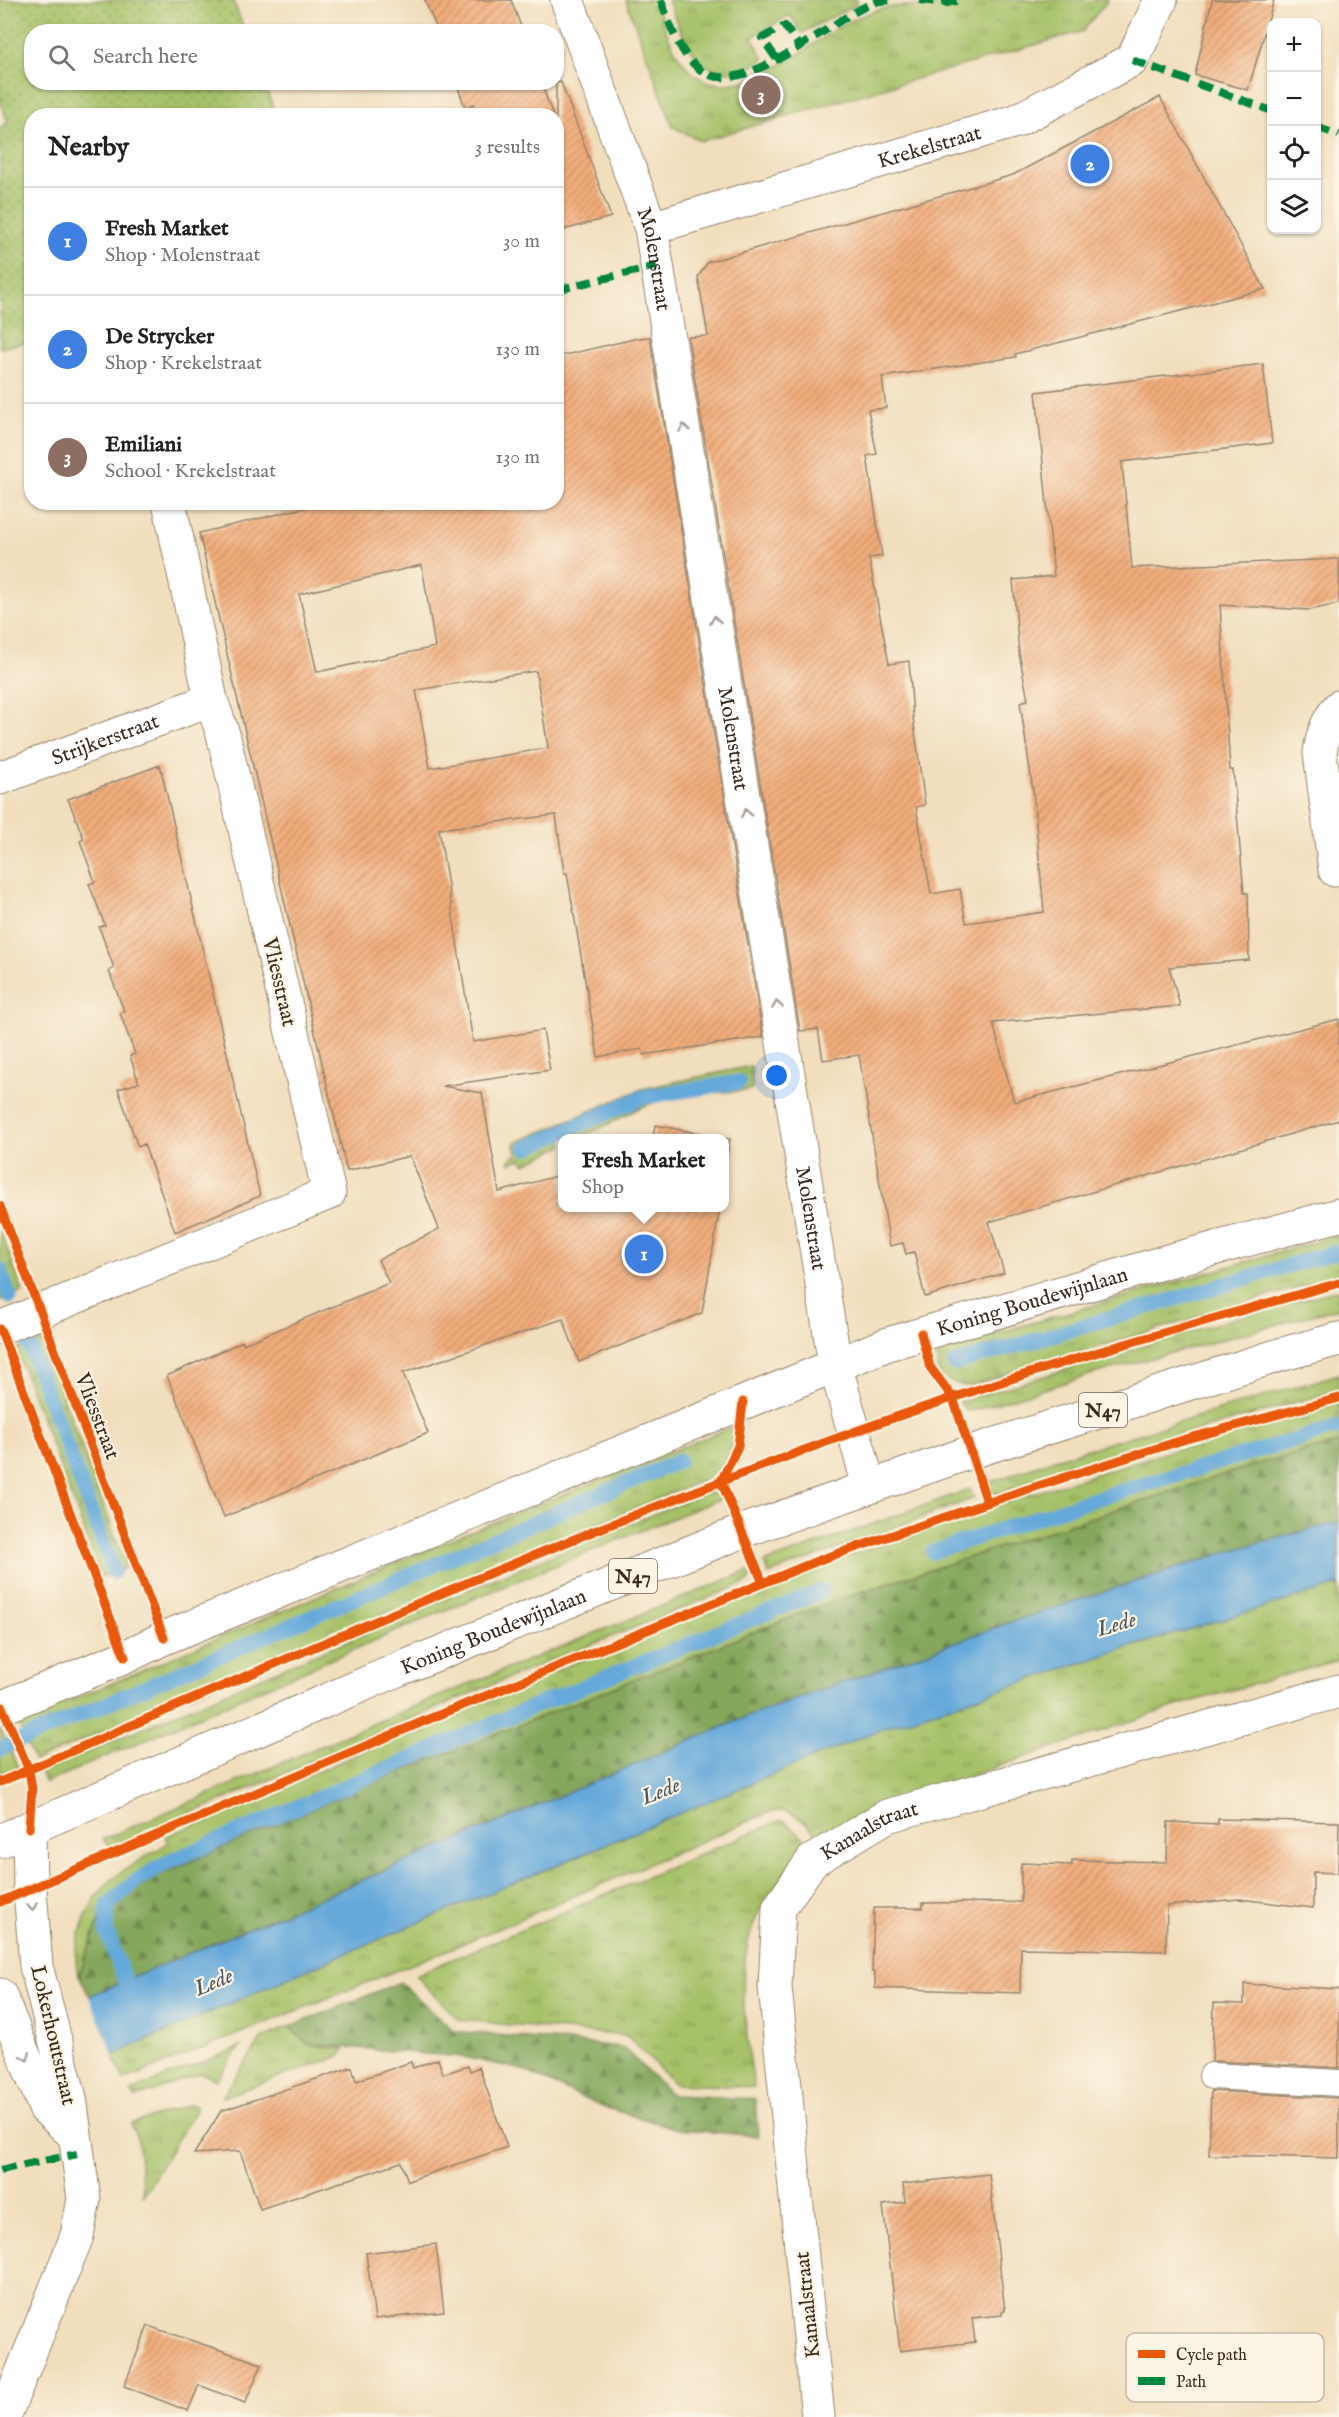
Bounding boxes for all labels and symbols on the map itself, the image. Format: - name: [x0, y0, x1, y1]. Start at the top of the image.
- pin: 3: [742, 72, 780, 118]
- street label: Krekelstraat: [875, 120, 985, 176]
- pin: 2: [1070, 142, 1110, 186]
- street label: Molenstraat: [630, 204, 676, 313]
- one-way arrow: [678, 423, 690, 432]
- one-way arrow: [709, 616, 722, 626]
- street label: Molenstraat: [710, 685, 754, 793]
- street label: Strijkerstraat: [48, 708, 163, 773]
- one-way arrow: [741, 808, 753, 817]
- street label: Vliesstraat: [255, 934, 302, 1029]
- one-way arrow: [772, 1001, 784, 1010]
- your location: [762, 1061, 791, 1090]
- street label: Molenstraat: [788, 1164, 832, 1272]
- pin: 1: [624, 1232, 664, 1276]
- street label: Koning Boudewijnlaan: [934, 1262, 1131, 1344]
- street label: Vliesstraat: [67, 1369, 125, 1464]
- road number: N47: [1079, 1393, 1127, 1427]
- road number: N47: [609, 1559, 657, 1593]
- street label: Koning Boudewijnlaan: [397, 1583, 591, 1682]
- water label: Lede: [1093, 1606, 1140, 1644]
- water label: Lede: [636, 1771, 685, 1813]
- street label: Kanaalstraat: [816, 1796, 921, 1868]
- one-way arrow: [25, 1903, 38, 1912]
- water label: Lede: [189, 1962, 238, 2004]
- street label: Lokerhoutstraat: [23, 1963, 82, 2108]
- one-way arrow: [18, 2051, 31, 2061]
- street label: Kanaalstraat: [789, 2250, 828, 2359]
- legend: [1126, 2333, 1324, 2402]
- text: Cycle path: [1176, 2346, 1247, 2366]
- text: Path: [1176, 2373, 1207, 2393]

